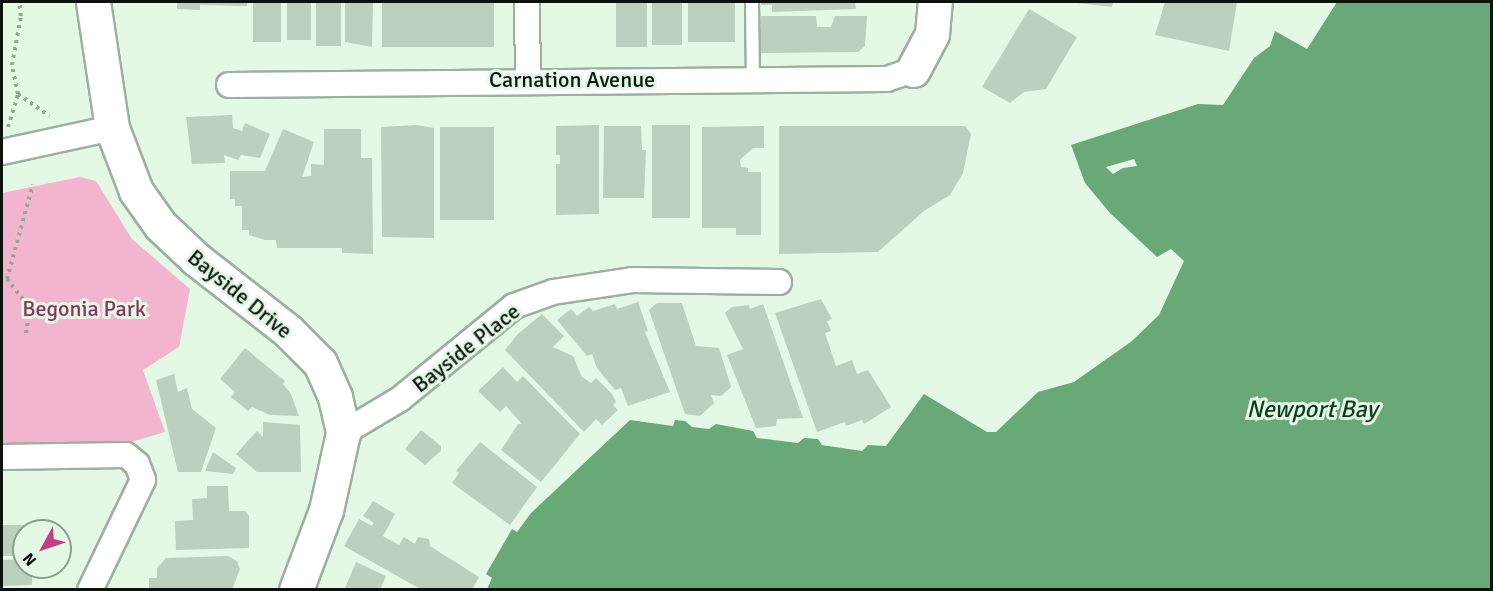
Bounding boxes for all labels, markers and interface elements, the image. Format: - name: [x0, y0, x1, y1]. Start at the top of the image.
- street label: Carnation Avenue: [489, 67, 655, 93]
- street label: Bayside Drive: [182, 244, 298, 344]
- park label: Begonia Park: [22, 296, 146, 322]
- street label: Bayside Place: [407, 298, 525, 398]
- water label: Newport Bay: [1246, 396, 1378, 424]
- north arrow: [12, 519, 72, 579]
- text: N: [19, 549, 41, 570]

